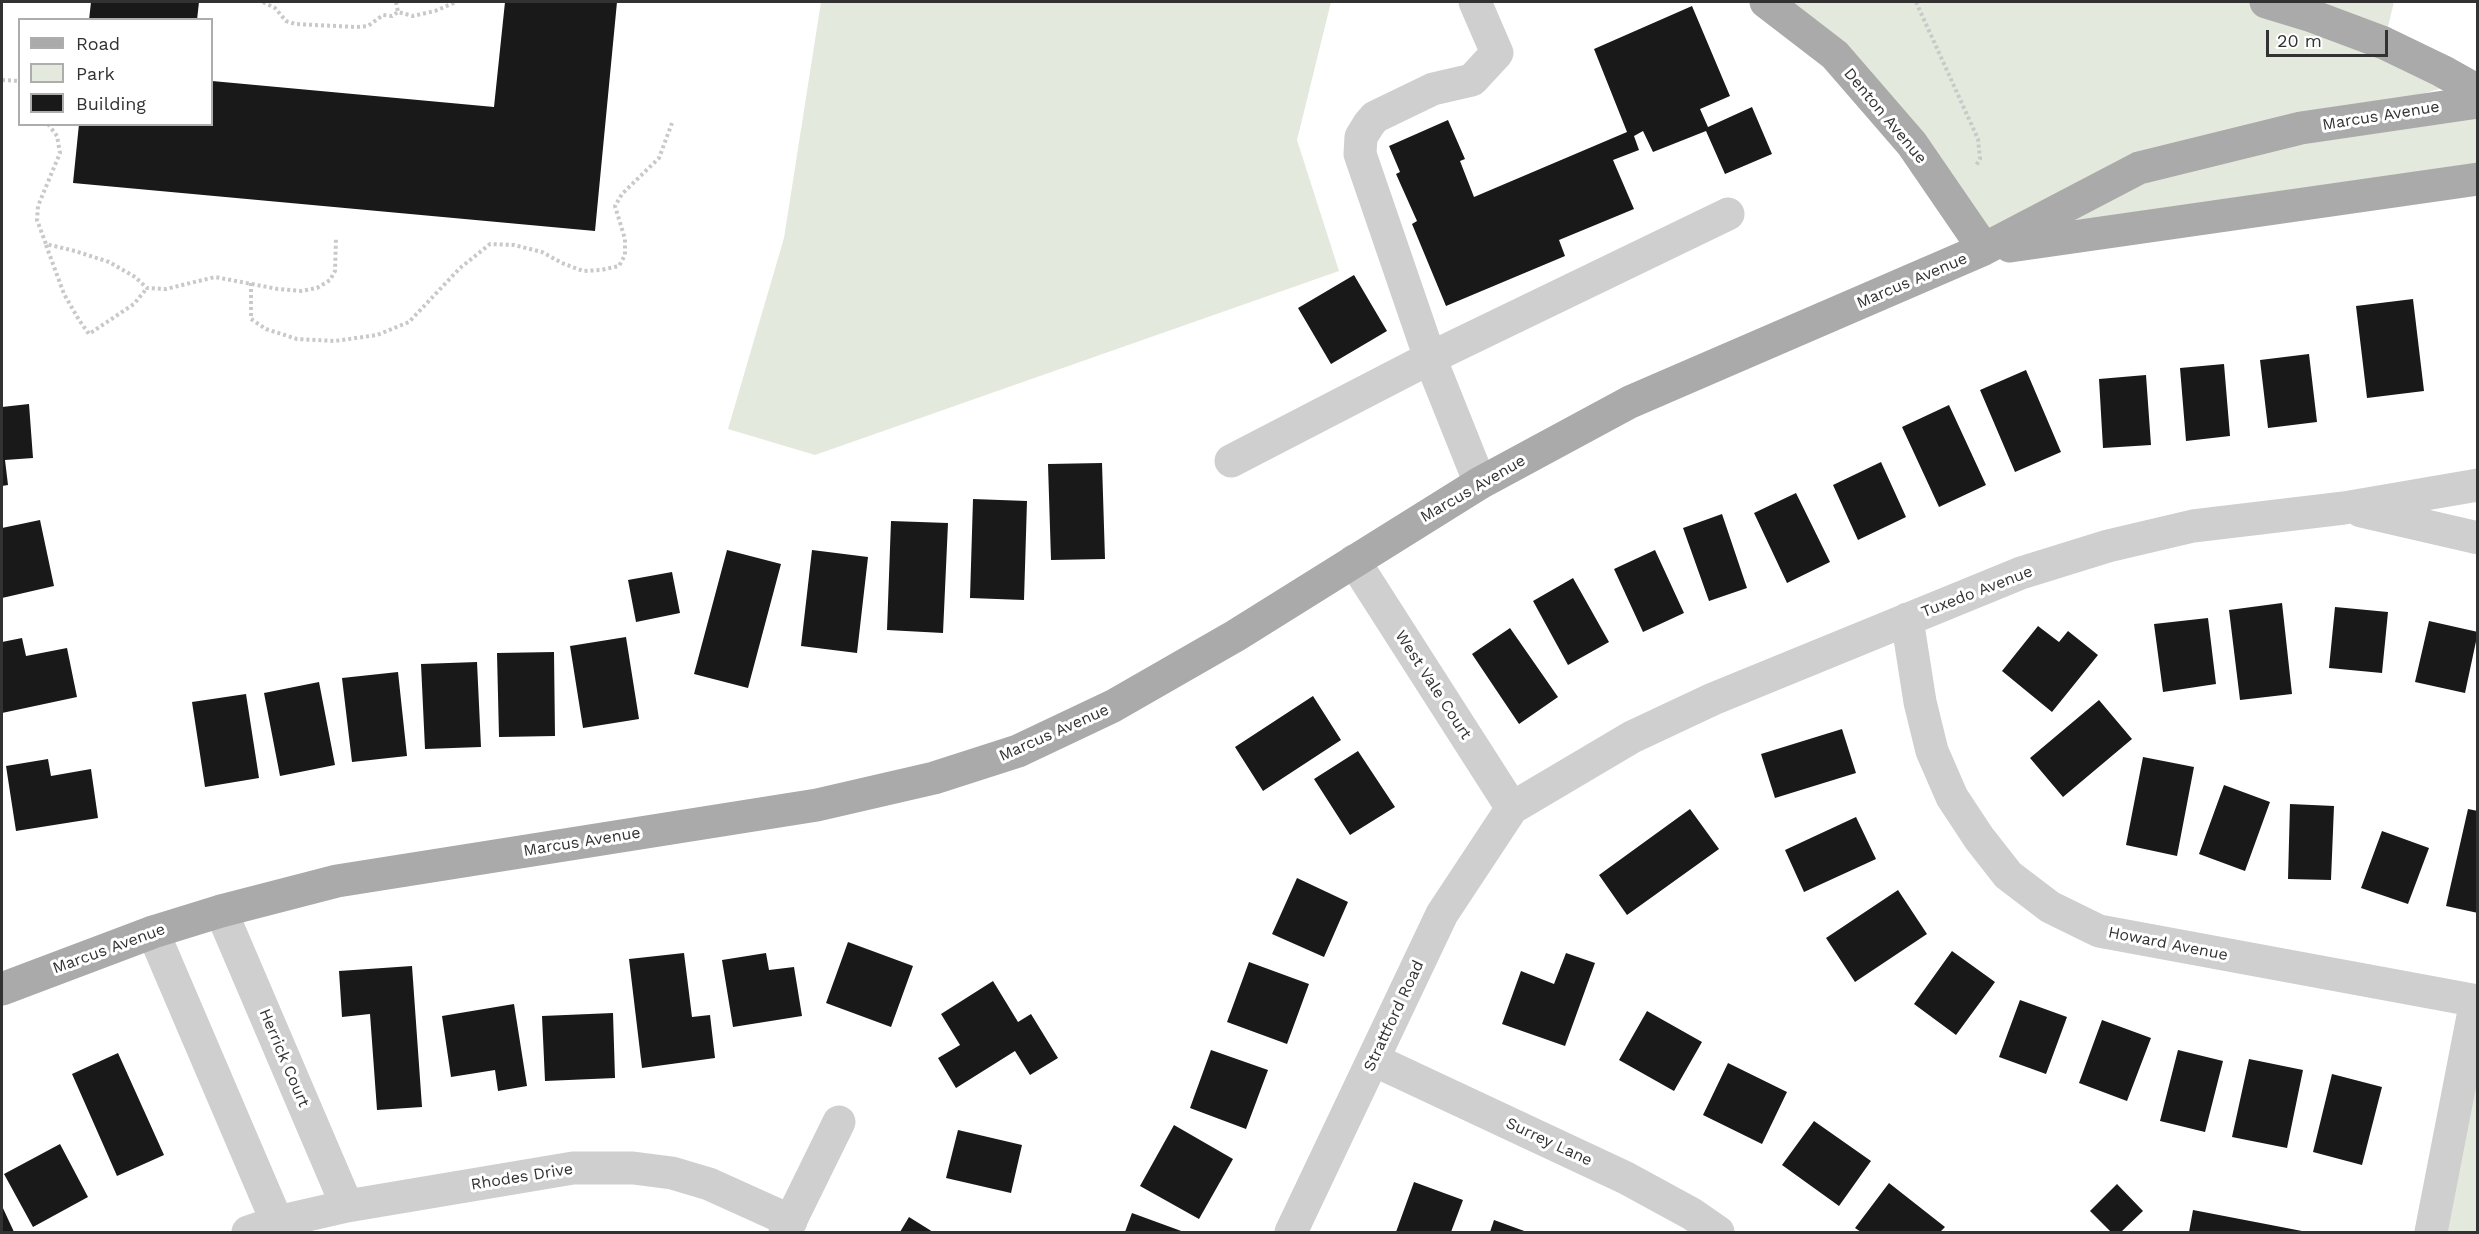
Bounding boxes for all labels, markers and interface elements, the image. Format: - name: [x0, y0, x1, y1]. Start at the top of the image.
- legend: [18, 18, 213, 126]
- scale bar: [2269, 18, 2390, 56]
- text: 20 m: [2277, 30, 2322, 51]
- text: Road: [76, 33, 120, 54]
- text: Park: [76, 63, 115, 84]
- street label: Denton Avenue: [1839, 64, 1931, 168]
- text: Building: [76, 93, 146, 114]
- street label: Marcus Avenue: [2321, 97, 2441, 135]
- street label: Marcus Avenue: [1854, 249, 1970, 313]
- street label: Marcus Avenue: [1417, 451, 1529, 527]
- street label: Tuxedo Avenue: [1919, 562, 2035, 622]
- street label: West Vale Court: [1391, 627, 1475, 743]
- street label: Marcus Avenue: [996, 700, 1112, 766]
- street label: Marcus Avenue: [522, 823, 642, 861]
- street label: Marcus Avenue: [50, 920, 168, 978]
- street label: Howard Avenue: [2107, 923, 2229, 965]
- street label: Strattford Road: [1360, 957, 1428, 1075]
- street label: Herrick Court: [255, 1006, 313, 1110]
- street label: Surrey Lane: [1503, 1114, 1595, 1170]
- street label: Rhodes Drive: [470, 1159, 574, 1195]

